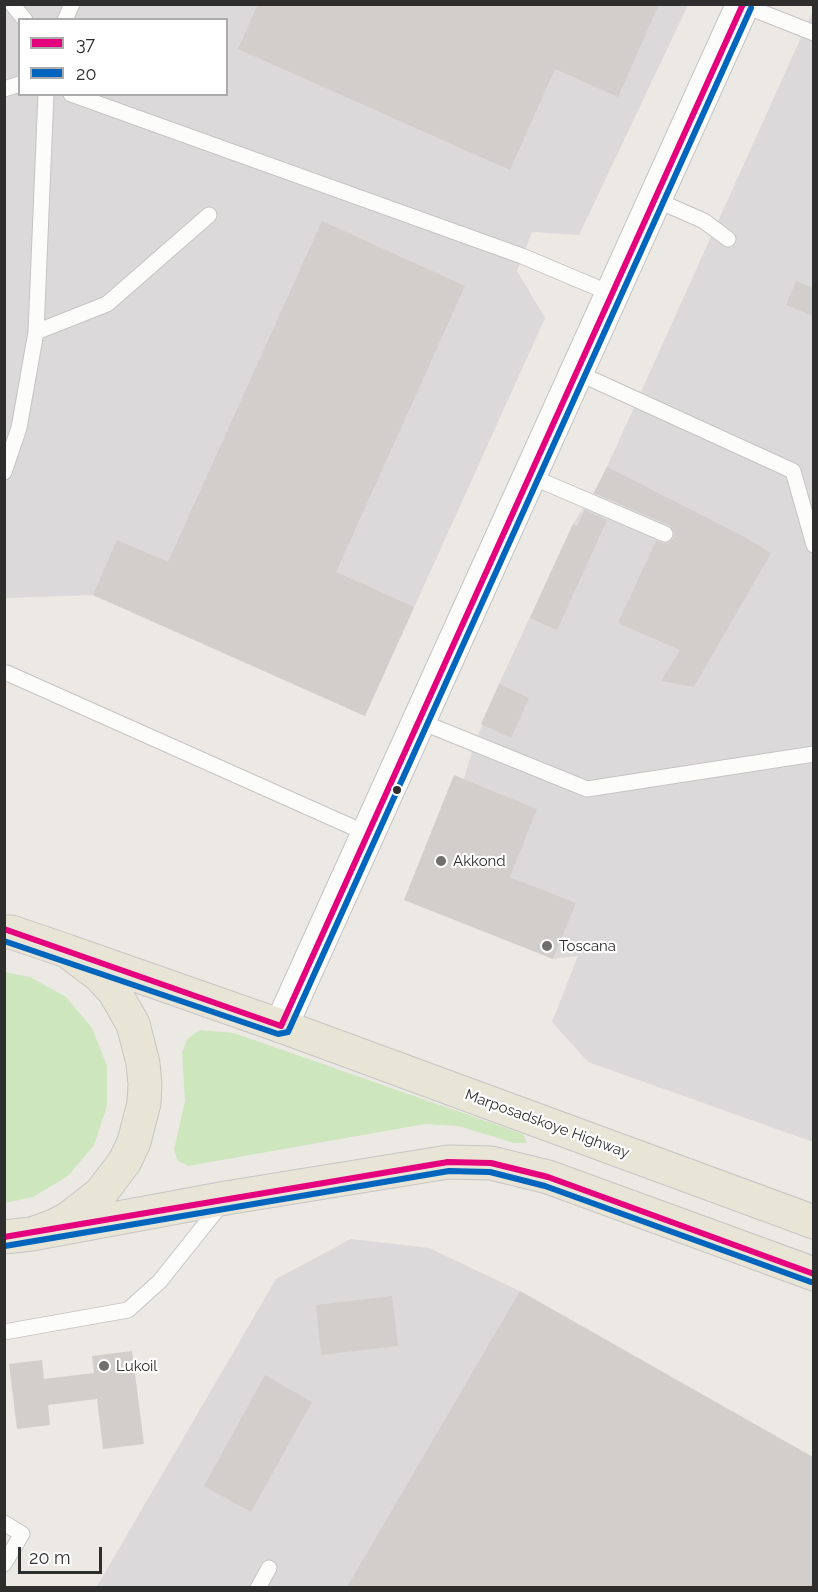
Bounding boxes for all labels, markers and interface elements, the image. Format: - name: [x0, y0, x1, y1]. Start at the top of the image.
- legend: [18, 18, 228, 96]
- text: 37: [76, 33, 95, 54]
- text: 20: [76, 63, 96, 84]
- unlabelled marker: [391, 784, 403, 796]
- place label: Akkond: [453, 852, 506, 870]
- marker: Akkond: [434, 854, 448, 868]
- place label: Toscana: [559, 937, 616, 955]
- marker: Toscana: [540, 939, 554, 953]
- street label: Marposadskoye Highway: [462, 1086, 632, 1162]
- place label: Lukoil: [116, 1357, 157, 1375]
- marker: Lukoil: [97, 1359, 111, 1373]
- scale bar: [21, 1535, 105, 1573]
- text: 20 m: [29, 1547, 71, 1568]

